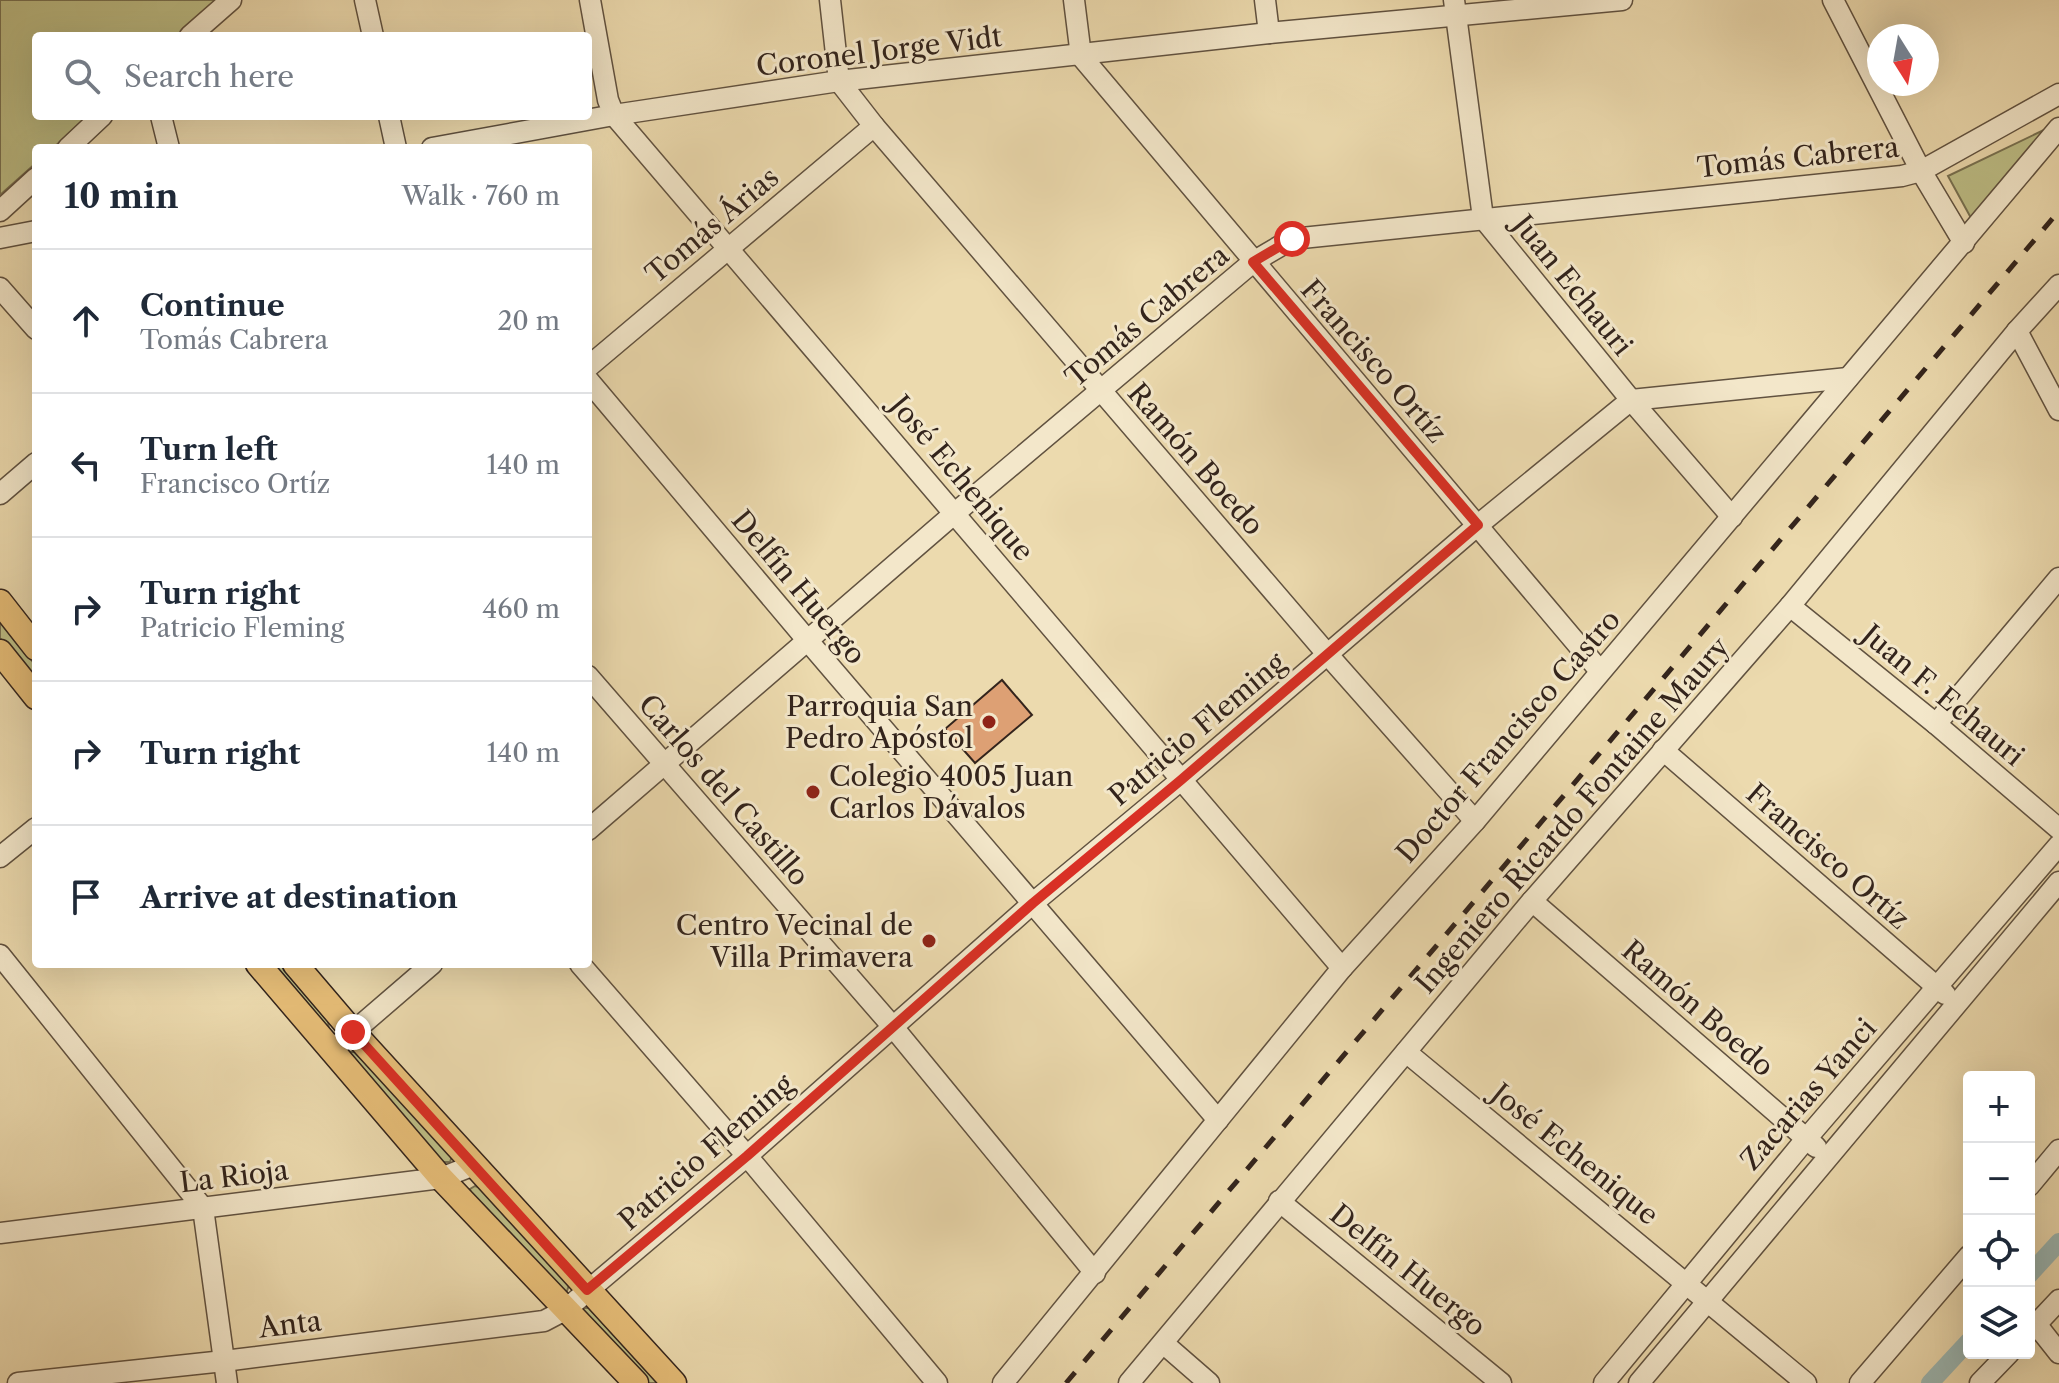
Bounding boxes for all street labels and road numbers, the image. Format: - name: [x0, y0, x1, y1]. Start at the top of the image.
- street label: Coronel Jorge Vidt: [754, 19, 1004, 83]
- street label: Tomás Cabrera: [1695, 129, 1901, 185]
- street label: Tomás Árias: [639, 160, 785, 290]
- street label: Juan Echauri: [1504, 205, 1640, 362]
- street label: Tomás Cabrera: [1058, 238, 1236, 394]
- street label: Francisco Ortíz: [1294, 273, 1454, 449]
- street label: Ramón Boedo: [1121, 376, 1271, 542]
- street label: José Echenique: [880, 385, 1041, 568]
- street label: Delfín Huergo: [725, 503, 873, 671]
- street label: Doctor Francisco Castro: [1389, 603, 1627, 869]
- street label: Juan F. Echauri: [1852, 615, 2031, 773]
- street label: Ingeniero Ricardo Fontaine Maury: [1408, 630, 1736, 1000]
- street label: Patricio Fleming: [1102, 645, 1292, 813]
- street label: Carlos del Castillo: [632, 687, 816, 893]
- street label: Francisco Ortíz: [1740, 776, 1916, 936]
- street label: Ramón Boedo: [1615, 933, 1781, 1083]
- street label: Zacarias Yanci: [1733, 1011, 1883, 1177]
- street label: Patricio Fleming: [612, 1067, 800, 1237]
- street label: José Echenique: [1481, 1074, 1665, 1232]
- street label: La Rioja: [178, 1152, 290, 1200]
- street label: Delfín Huergo: [1323, 1197, 1493, 1343]
- street label: Anta: [256, 1303, 324, 1345]

